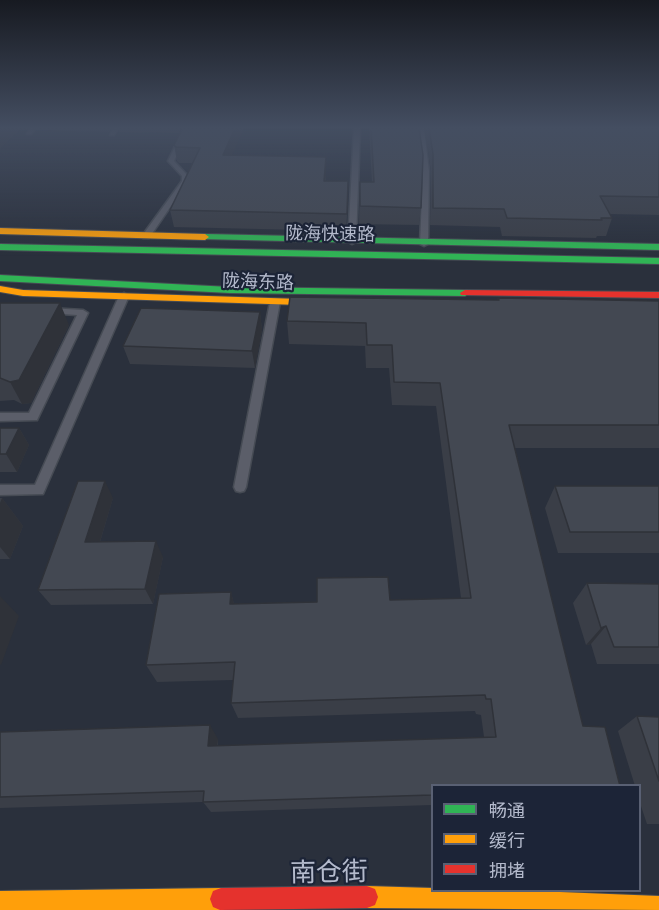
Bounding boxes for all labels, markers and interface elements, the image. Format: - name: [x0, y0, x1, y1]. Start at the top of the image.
- street label: 陇海快速路: [285, 223, 375, 247]
- street label: 陇海东路: [222, 271, 294, 295]
- legend: [431, 784, 641, 892]
- text: 畅通: [489, 800, 525, 822]
- text: 缓行: [489, 830, 525, 852]
- street label: 南仓街: [290, 858, 368, 890]
- text: 拥堵: [489, 860, 525, 882]

